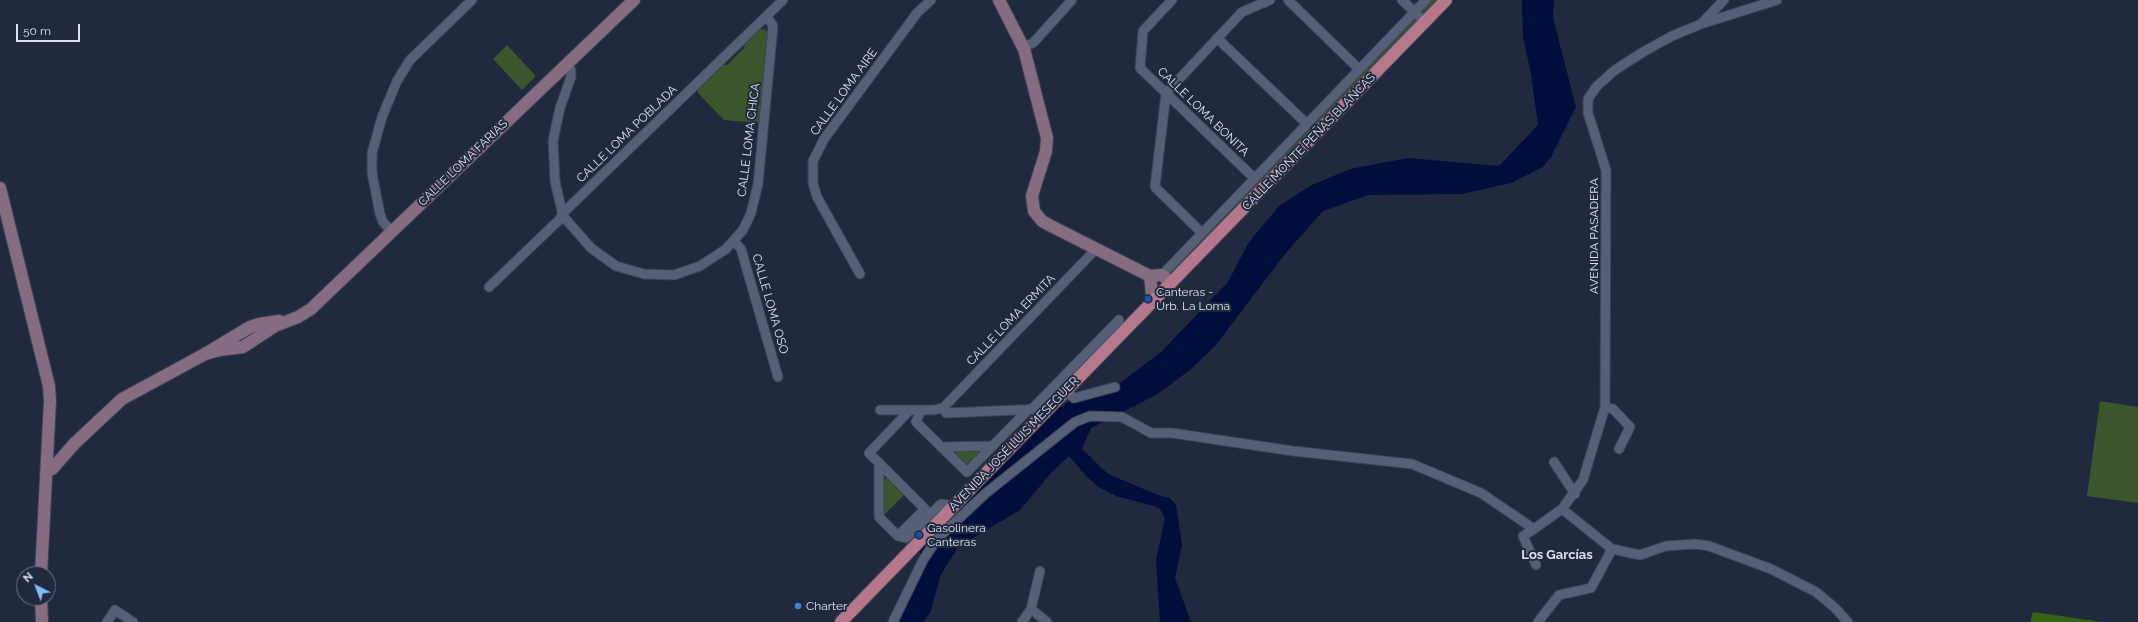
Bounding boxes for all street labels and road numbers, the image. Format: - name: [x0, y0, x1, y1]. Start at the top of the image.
- street label: CALLE LOMA AIRE: [808, 46, 880, 138]
- street label: CALLE LOMA BONITA: [1154, 65, 1252, 159]
- street label: CALLE MONTE PEÑAS BLANCAS: [1239, 70, 1379, 214]
- street label: CALLE LOMA POBLADA: [574, 82, 680, 186]
- street label: CALLE LOMA CHICA: [735, 82, 763, 198]
- street label: CALLE LOMA FARIAS: [415, 117, 511, 209]
- street label: AVENIDA PASADERA: [1587, 178, 1601, 294]
- street label: CALLE LOMA OSO: [749, 252, 791, 356]
- street label: CALLE LOMA ERMITA: [964, 271, 1058, 369]
- street label: AVENIDA JOSÉ LUIS MESEGUER: [946, 374, 1082, 514]

